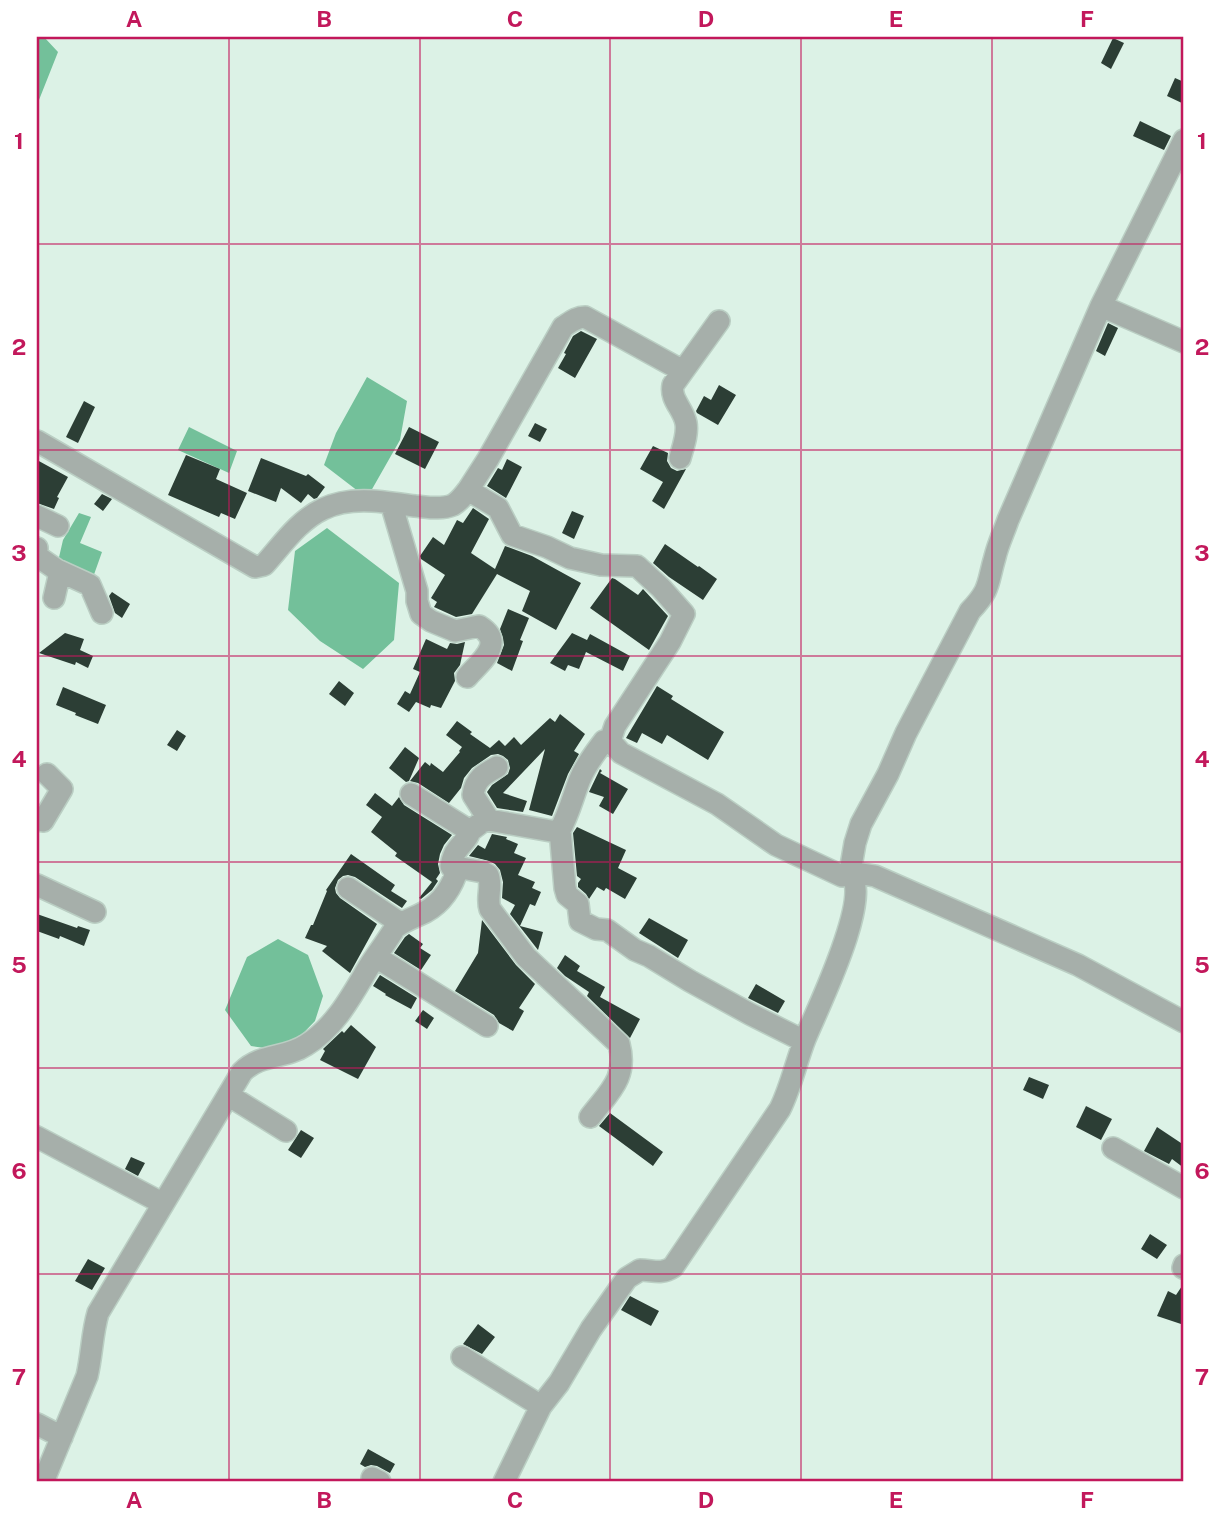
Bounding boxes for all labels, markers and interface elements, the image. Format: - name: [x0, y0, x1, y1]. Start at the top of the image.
- text: A: [126, 5, 143, 32]
- text: B: [316, 5, 332, 32]
- text: C: [507, 5, 523, 32]
- text: D: [698, 5, 714, 32]
- text: E: [889, 5, 903, 32]
- text: F: [1080, 5, 1094, 32]
- text: 1: [14, 127, 24, 154]
- text: 1: [1197, 127, 1207, 154]
- text: 2: [12, 333, 26, 360]
- text: 2: [1195, 333, 1209, 360]
- text: 3: [11, 539, 27, 566]
- text: 3: [1194, 539, 1210, 566]
- text: 4: [11, 745, 27, 772]
- text: 4: [1194, 745, 1210, 772]
- text: 5: [11, 951, 27, 978]
- text: 5: [1194, 951, 1210, 978]
- text: 6: [11, 1157, 27, 1184]
- text: 6: [1194, 1157, 1210, 1184]
- text: 7: [12, 1363, 26, 1390]
- text: 7: [1195, 1363, 1209, 1390]
- text: A: [126, 1486, 143, 1513]
- text: B: [316, 1486, 332, 1513]
- text: C: [507, 1486, 523, 1513]
- text: D: [698, 1486, 714, 1513]
- text: E: [889, 1486, 903, 1513]
- text: F: [1080, 1486, 1094, 1513]

